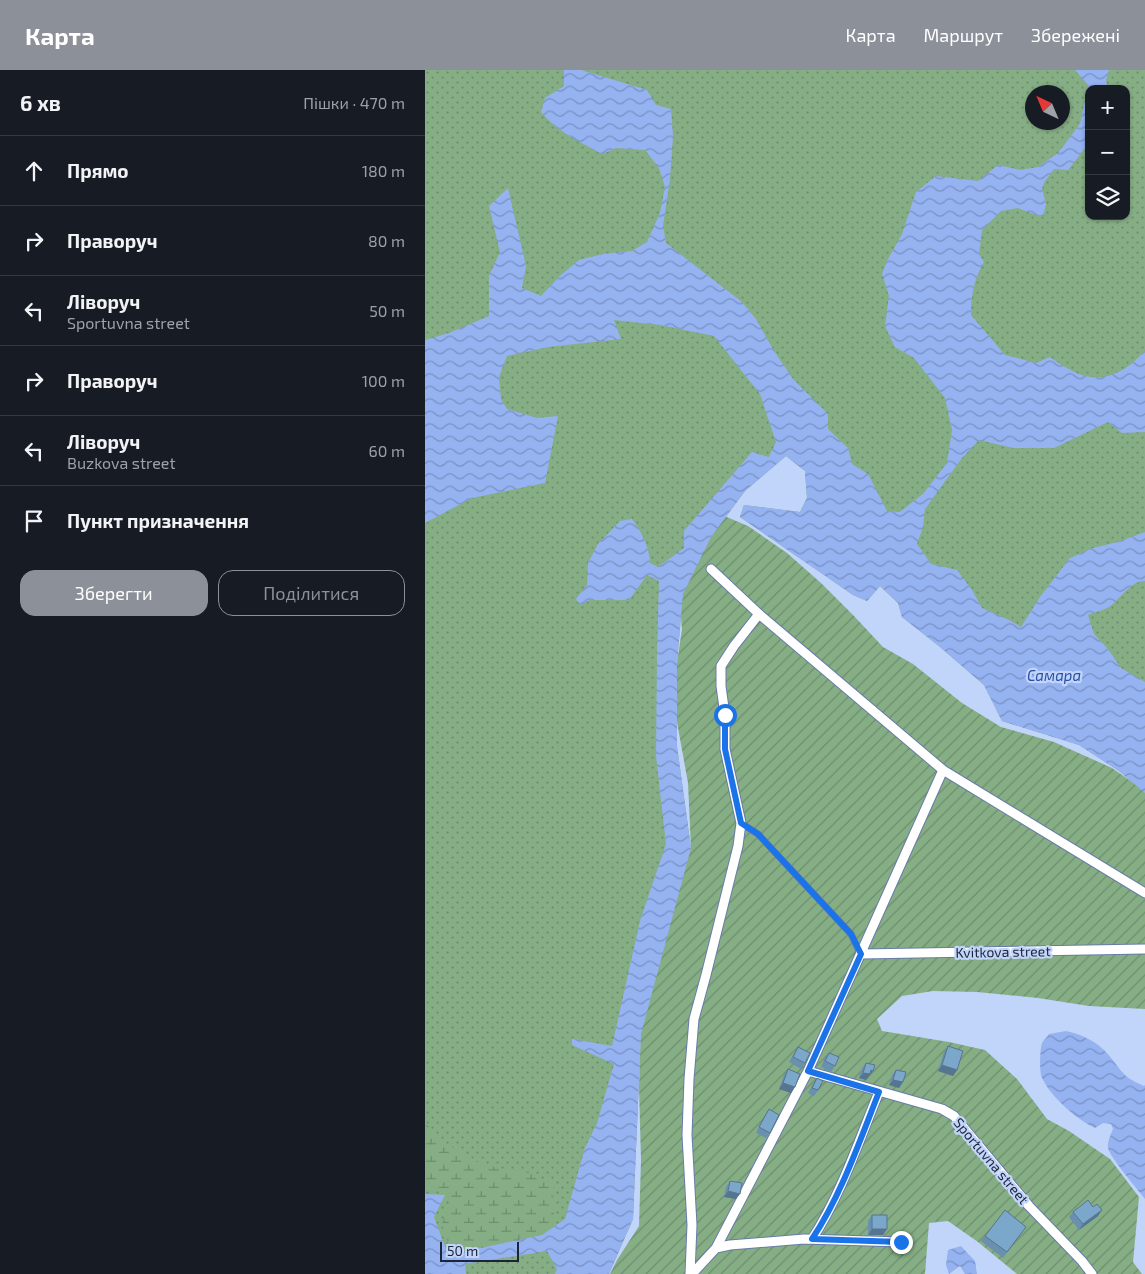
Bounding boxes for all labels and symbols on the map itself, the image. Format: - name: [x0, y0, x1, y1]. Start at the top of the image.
- north arrow: [1025, 85, 1070, 130]
- water label: Самара: [1027, 666, 1081, 684]
- route start: [714, 704, 737, 727]
- street label: Kvitkova street: [955, 942, 1051, 961]
- street label: Sportuvna street: [950, 1114, 1032, 1207]
- route end: [890, 1231, 913, 1254]
- scale bar: [440, 1239, 519, 1262]

